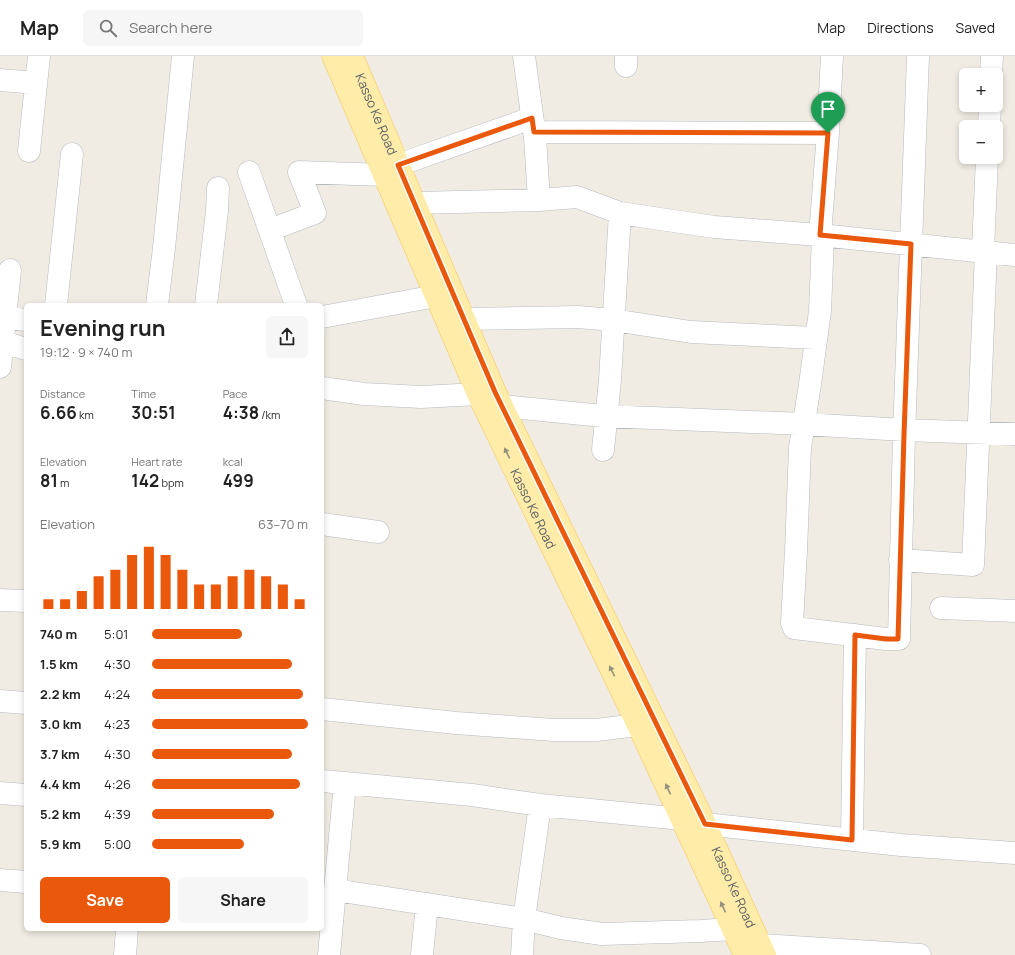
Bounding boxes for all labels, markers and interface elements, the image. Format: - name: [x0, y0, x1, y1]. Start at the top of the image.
- search box: [83, 10, 363, 46]
- text: Map: [20, 15, 59, 41]
- icon: search: [97, 17, 119, 39]
- text: Search here: [129, 17, 212, 38]
- text: Map: [817, 18, 845, 37]
- text: Directions: [867, 18, 934, 37]
- text: Saved: [956, 18, 995, 37]
- map controls: [959, 68, 1003, 164]
- button: +: [959, 68, 1003, 112]
- street label: Kasso Ke Road: [351, 70, 402, 158]
- pin: [811, 92, 845, 133]
- icon: arrive: [817, 98, 839, 120]
- button: −: [959, 120, 1003, 164]
- text: Evening run: [40, 313, 165, 343]
- button: share: [266, 316, 308, 358]
- text: 19:12 · 9 × 740 m: [40, 343, 132, 361]
- text: Distance: [40, 386, 85, 401]
- text: Time: [131, 386, 156, 401]
- text: Pace: [223, 386, 248, 401]
- text: 6.66: [40, 401, 77, 424]
- text: 30:51: [131, 401, 176, 424]
- text: 4:38: [223, 401, 259, 424]
- text: km: [77, 407, 94, 422]
- text: /km: [259, 407, 280, 422]
- one-way arrow: [504, 448, 510, 459]
- text: Elevation: [40, 454, 86, 469]
- text: Heart rate: [131, 454, 182, 469]
- text: kcal: [223, 454, 243, 469]
- street label: Kasso Ke Road: [506, 465, 560, 552]
- text: 81: [40, 469, 58, 492]
- text: 142: [131, 469, 159, 492]
- text: 499: [223, 469, 254, 492]
- text: m: [58, 475, 69, 490]
- text: bpm: [159, 475, 184, 490]
- text: Elevation: [40, 515, 95, 533]
- text: 63–70 m: [258, 515, 308, 533]
- text: 740 m: [40, 625, 77, 643]
- text: 5:01: [104, 625, 128, 643]
- text: 1.5 km: [40, 655, 78, 673]
- text: 4:30: [104, 655, 131, 673]
- one-way arrow: [609, 666, 615, 677]
- text: 2.2 km: [40, 685, 81, 703]
- text: 4:24: [104, 685, 130, 703]
- text: 3.0 km: [40, 715, 81, 733]
- text: 4:23: [104, 715, 130, 733]
- text: 3.7 km: [40, 745, 80, 763]
- text: 4:30: [104, 745, 131, 763]
- text: 4.4 km: [40, 775, 81, 793]
- text: 4:26: [104, 775, 131, 793]
- one-way arrow: [665, 783, 671, 795]
- text: 5.2 km: [40, 805, 81, 823]
- text: 4:39: [104, 805, 131, 823]
- text: 5.9 km: [40, 835, 81, 853]
- text: 5:00: [104, 835, 131, 853]
- street label: Kasso Ke Road: [708, 844, 760, 931]
- button: Save: [40, 877, 170, 923]
- button: Share: [178, 877, 308, 923]
- one-way arrow: [720, 901, 726, 912]

